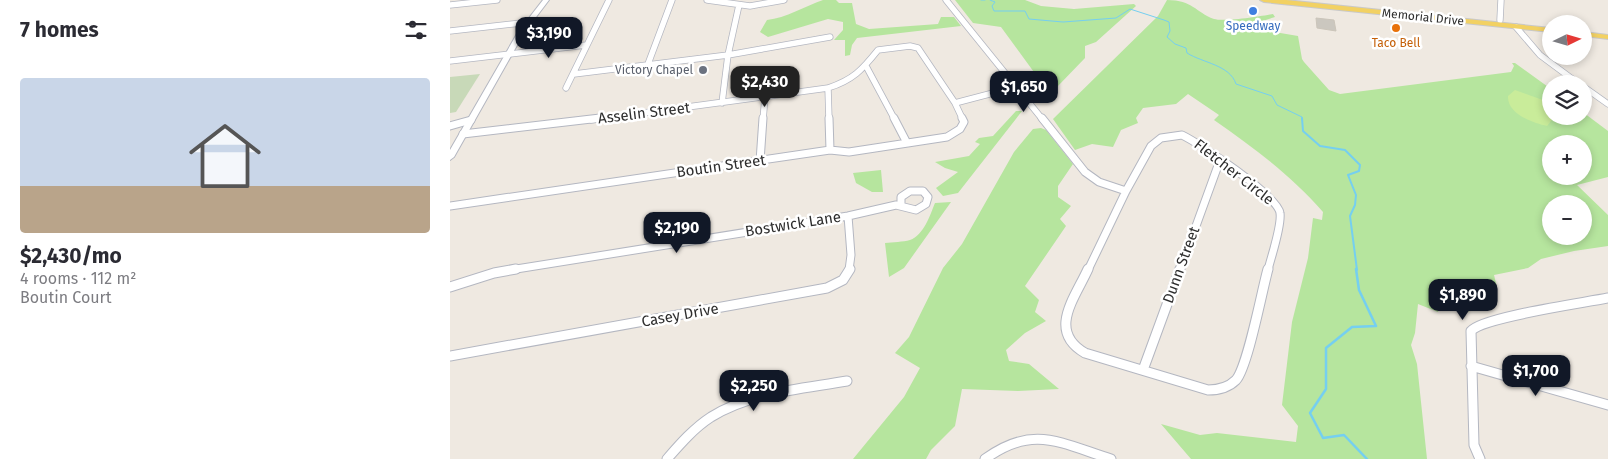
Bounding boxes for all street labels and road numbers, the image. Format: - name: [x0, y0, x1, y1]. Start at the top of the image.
- street label: Memorial Drive: [1381, 6, 1465, 28]
- street label: Asselin Street: [597, 98, 692, 128]
- street label: Fletcher Circle: [1190, 135, 1278, 209]
- street label: Boutin Street: [675, 151, 767, 181]
- street label: Bostwick Lane: [744, 208, 842, 240]
- street label: Dunn Street: [1159, 223, 1203, 306]
- street label: Casey Drive: [640, 299, 720, 331]

